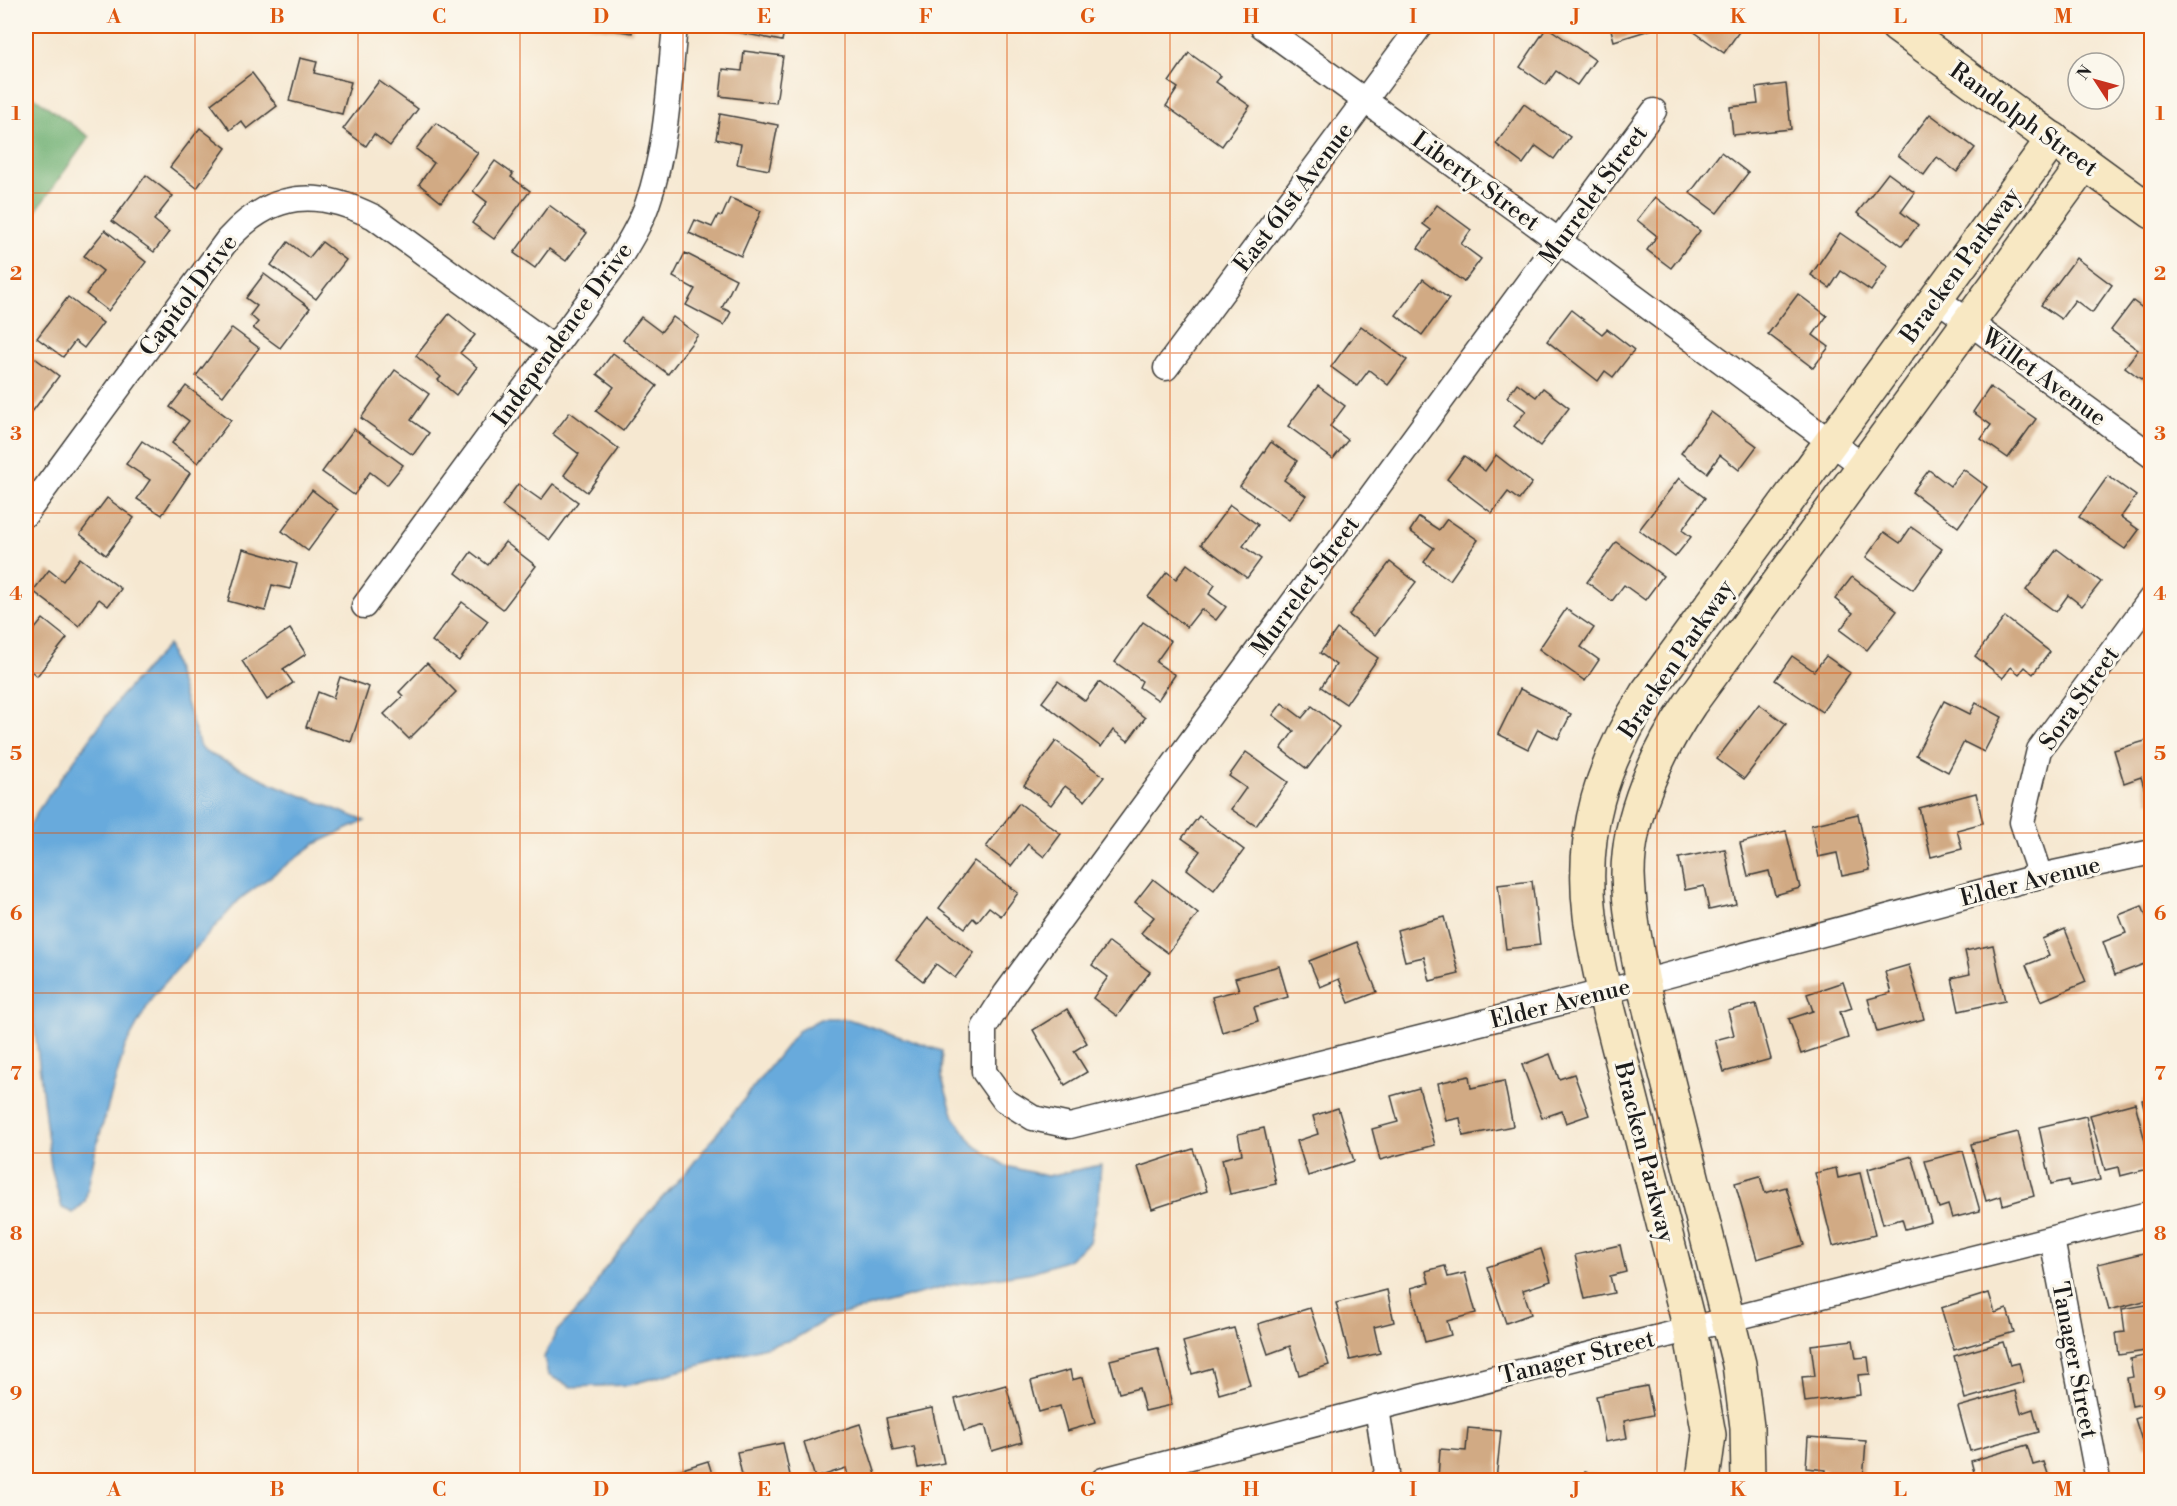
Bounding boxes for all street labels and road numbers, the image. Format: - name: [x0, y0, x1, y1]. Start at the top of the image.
- street label: Randolph Street: [1943, 56, 2104, 184]
- street label: East 61st Avenue: [1228, 117, 1360, 279]
- street label: Murrelet Street: [1533, 119, 1655, 272]
- street label: Liberty Street: [1406, 125, 1546, 239]
- street label: Bracken Parkway: [1894, 182, 2028, 350]
- street label: Capitol Drive: [133, 229, 244, 363]
- street label: Independence Drive: [486, 237, 640, 432]
- street label: Willet Avenue: [1974, 322, 2112, 433]
- street label: Murrelet Street: [1245, 510, 1367, 663]
- street label: Bracken Parkway: [1612, 574, 1741, 746]
- street label: Sora Street: [2033, 640, 2127, 756]
- street label: Elder Avenue: [1957, 850, 2104, 914]
- street label: Elder Avenue: [1487, 972, 1634, 1036]
- street label: Bracken Parkway: [1607, 1058, 1681, 1246]
- street label: Tanager Street: [2044, 1279, 2104, 1441]
- street label: Tanager Street: [1497, 1324, 1658, 1392]

